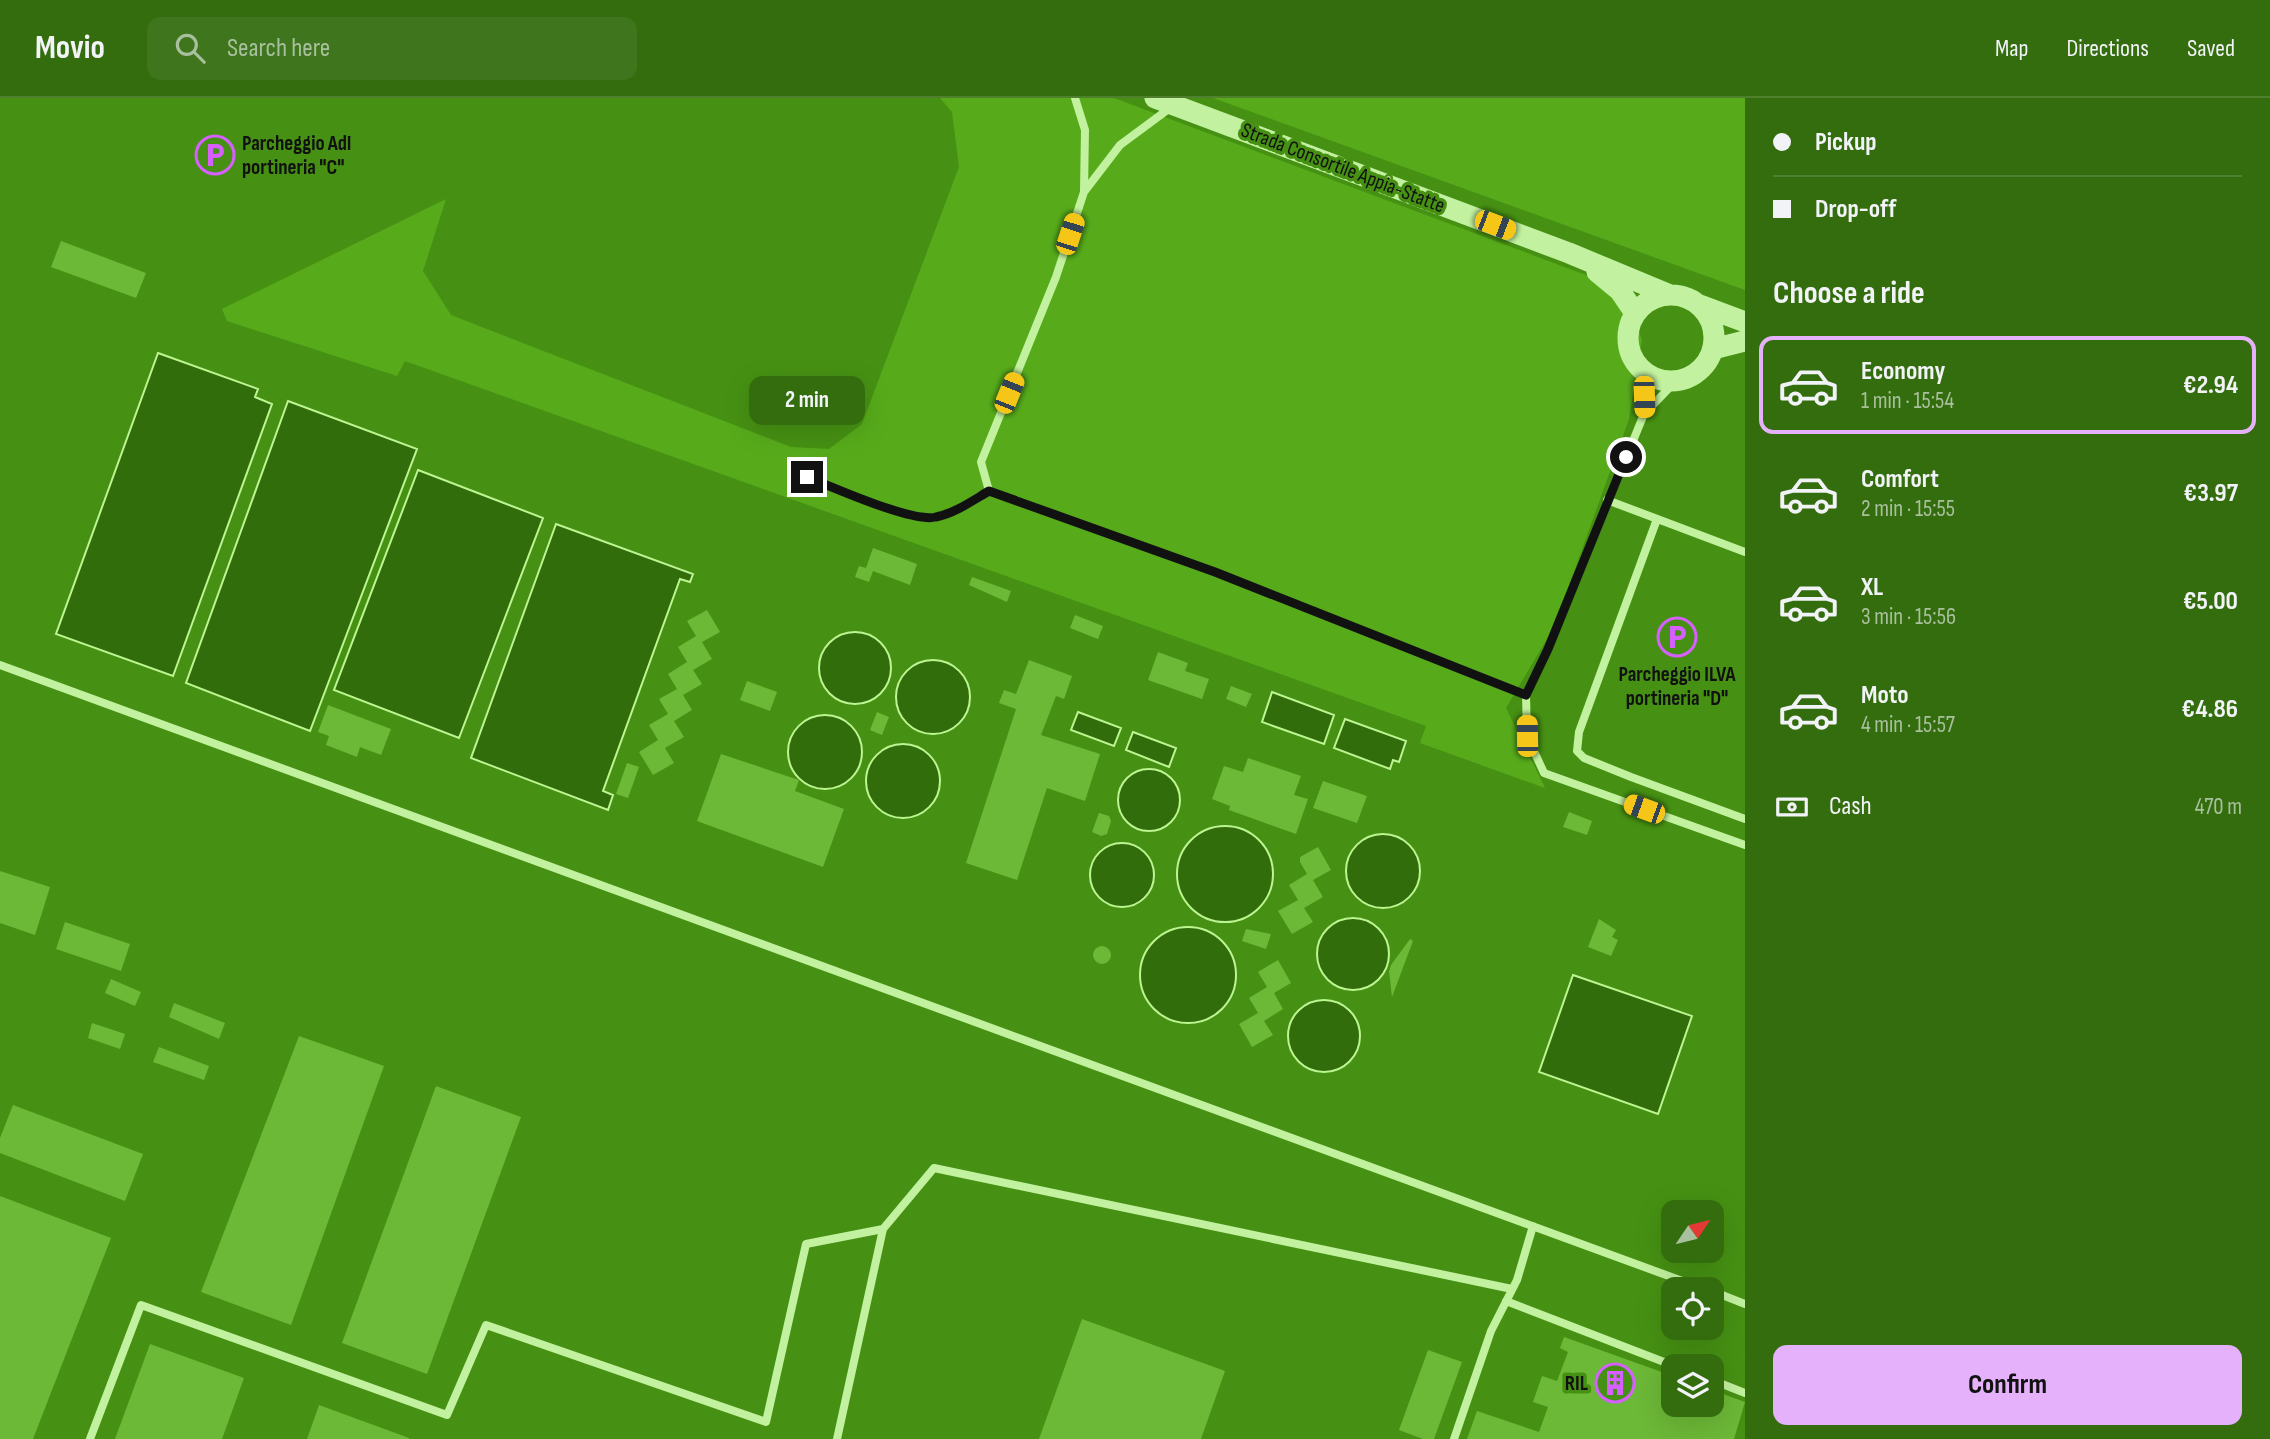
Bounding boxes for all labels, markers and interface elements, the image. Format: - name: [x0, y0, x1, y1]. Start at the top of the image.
- search box: [147, 17, 637, 80]
- text: Movio: [35, 28, 105, 68]
- icon: search: [171, 29, 209, 67]
- text: Search here: [227, 33, 330, 64]
- text: Map: [1995, 34, 2028, 63]
- text: Directions: [2066, 34, 2149, 63]
- text: Saved: [2187, 34, 2235, 63]
- street label: Strada Consortile Appia-Statte: [1238, 118, 1448, 218]
- text: Pickup: [1815, 127, 1877, 158]
- place label: Parcheggio AdI portineria "C": [242, 131, 351, 180]
- parking icon: Parcheggio AdI portineria "C": [194, 134, 236, 176]
- text: Drop-off: [1815, 194, 1896, 225]
- car: [1472, 208, 1519, 242]
- car: [1054, 211, 1087, 257]
- text: Choose a ride: [1773, 274, 1925, 313]
- icon: car: [1777, 354, 1840, 417]
- text: Economy: [1861, 356, 1945, 387]
- car: [992, 370, 1027, 416]
- text: €2.94: [2183, 370, 2238, 401]
- callout: 2 min: [749, 376, 865, 424]
- car: [1633, 376, 1656, 418]
- text: 2 min: [785, 386, 829, 414]
- text: 1 min · 15:54: [1861, 387, 1954, 415]
- route start: [1610, 441, 1642, 473]
- route end: [791, 461, 823, 493]
- icon: car: [1777, 462, 1840, 525]
- text: Comfort: [1861, 464, 1939, 495]
- text: €3.97: [2183, 478, 2238, 509]
- text: 2 min · 15:55: [1861, 495, 1955, 523]
- icon: car: [1777, 570, 1840, 633]
- text: XL: [1861, 572, 1883, 603]
- text: €5.00: [2183, 586, 2238, 617]
- text: 3 min · 15:56: [1861, 603, 1956, 631]
- parking icon: Parcheggio ILVA portineria "D": [1656, 616, 1698, 658]
- place label: Parcheggio ILVA portineria "D": [1618, 662, 1737, 711]
- icon: car: [1777, 678, 1840, 741]
- text: Moto: [1861, 680, 1909, 711]
- text: €4.86: [2181, 694, 2238, 725]
- text: 4 min · 15:57: [1861, 711, 1955, 739]
- car: [1517, 715, 1538, 757]
- icon: cash: [1773, 788, 1811, 826]
- text: Cash: [1829, 791, 1872, 822]
- car: [1621, 792, 1668, 826]
- text: 470 m: [2195, 793, 2242, 821]
- north arrow: [1661, 1200, 1724, 1264]
- map controls: [1661, 1200, 1724, 1417]
- button: locate: [1661, 1277, 1724, 1340]
- button: Confirm: [1773, 1345, 2242, 1425]
- button: layers: [1661, 1354, 1724, 1417]
- building icon: RIL: [1594, 1362, 1636, 1404]
- place label: RIL: [1565, 1371, 1588, 1396]

